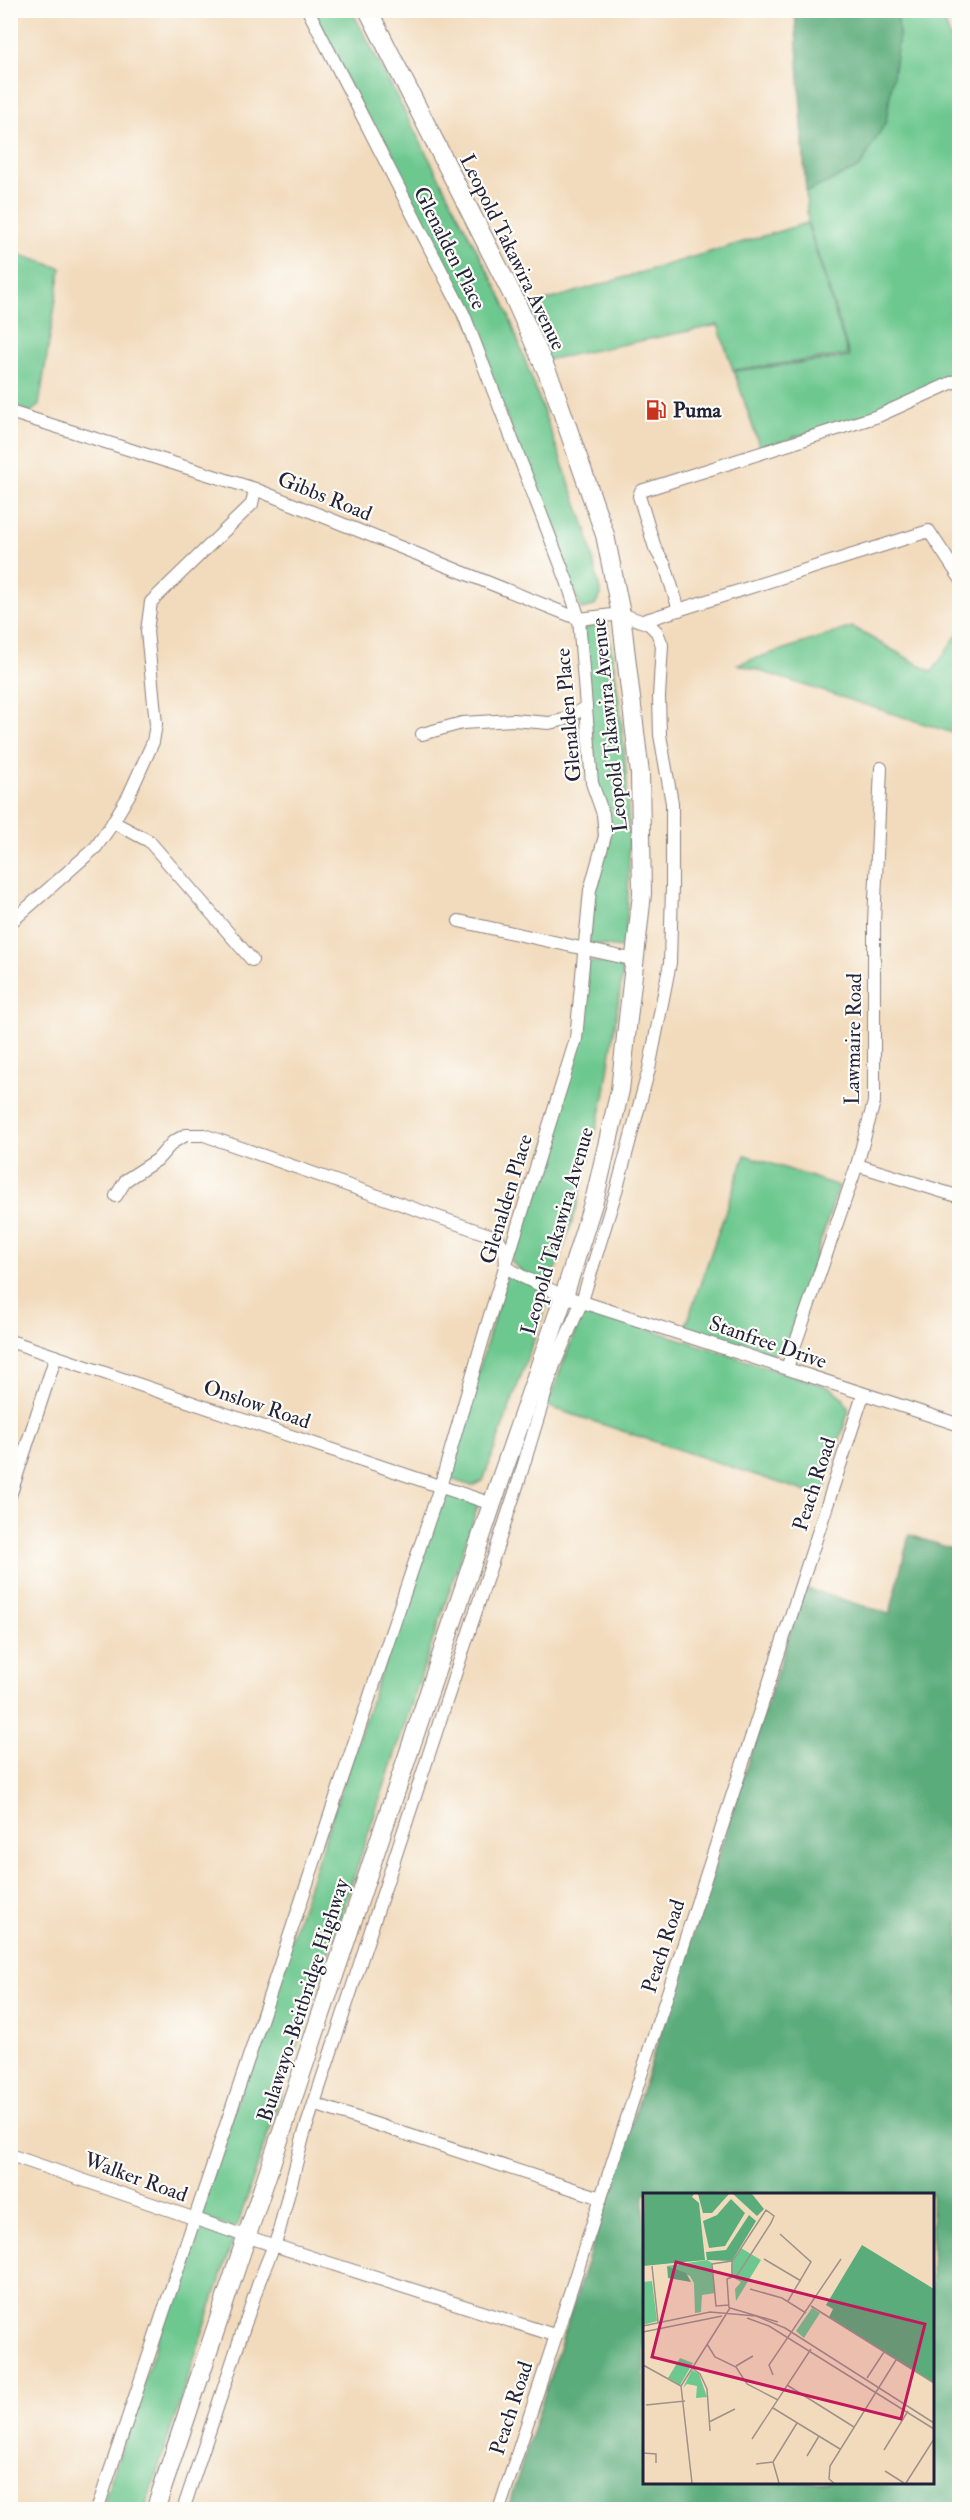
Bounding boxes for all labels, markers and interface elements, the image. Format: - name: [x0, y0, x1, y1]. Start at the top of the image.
- street label: Leopold Takawira Avenue: [453, 150, 572, 355]
- street label: Glenalden Place: [407, 182, 492, 314]
- place label: Puma: [673, 397, 722, 424]
- fuel station icon: Puma: [644, 398, 668, 422]
- street label: Gibbs Road: [274, 465, 376, 528]
- street label: Leopold Takawira Avenue: [585, 616, 634, 833]
- street label: Glenalden Place: [549, 647, 588, 783]
- street label: Lawmaire Road: [839, 972, 868, 1105]
- street label: Leopold Takawira Avenue: [515, 1124, 600, 1338]
- street label: Glenalden Place: [474, 1131, 539, 1267]
- street label: Stanfree Drive: [705, 1310, 830, 1375]
- street label: Onslow Road: [200, 1374, 315, 1436]
- street label: Peach Road: [787, 1433, 842, 1534]
- street label: Bulawayo-Beitbridge Highway: [251, 1874, 356, 2125]
- street label: Peach Road: [636, 1895, 691, 1996]
- street label: Walker Road: [79, 2146, 192, 2209]
- inset map: [643, 2193, 934, 2484]
- street label: Peach Road: [484, 2357, 539, 2458]

